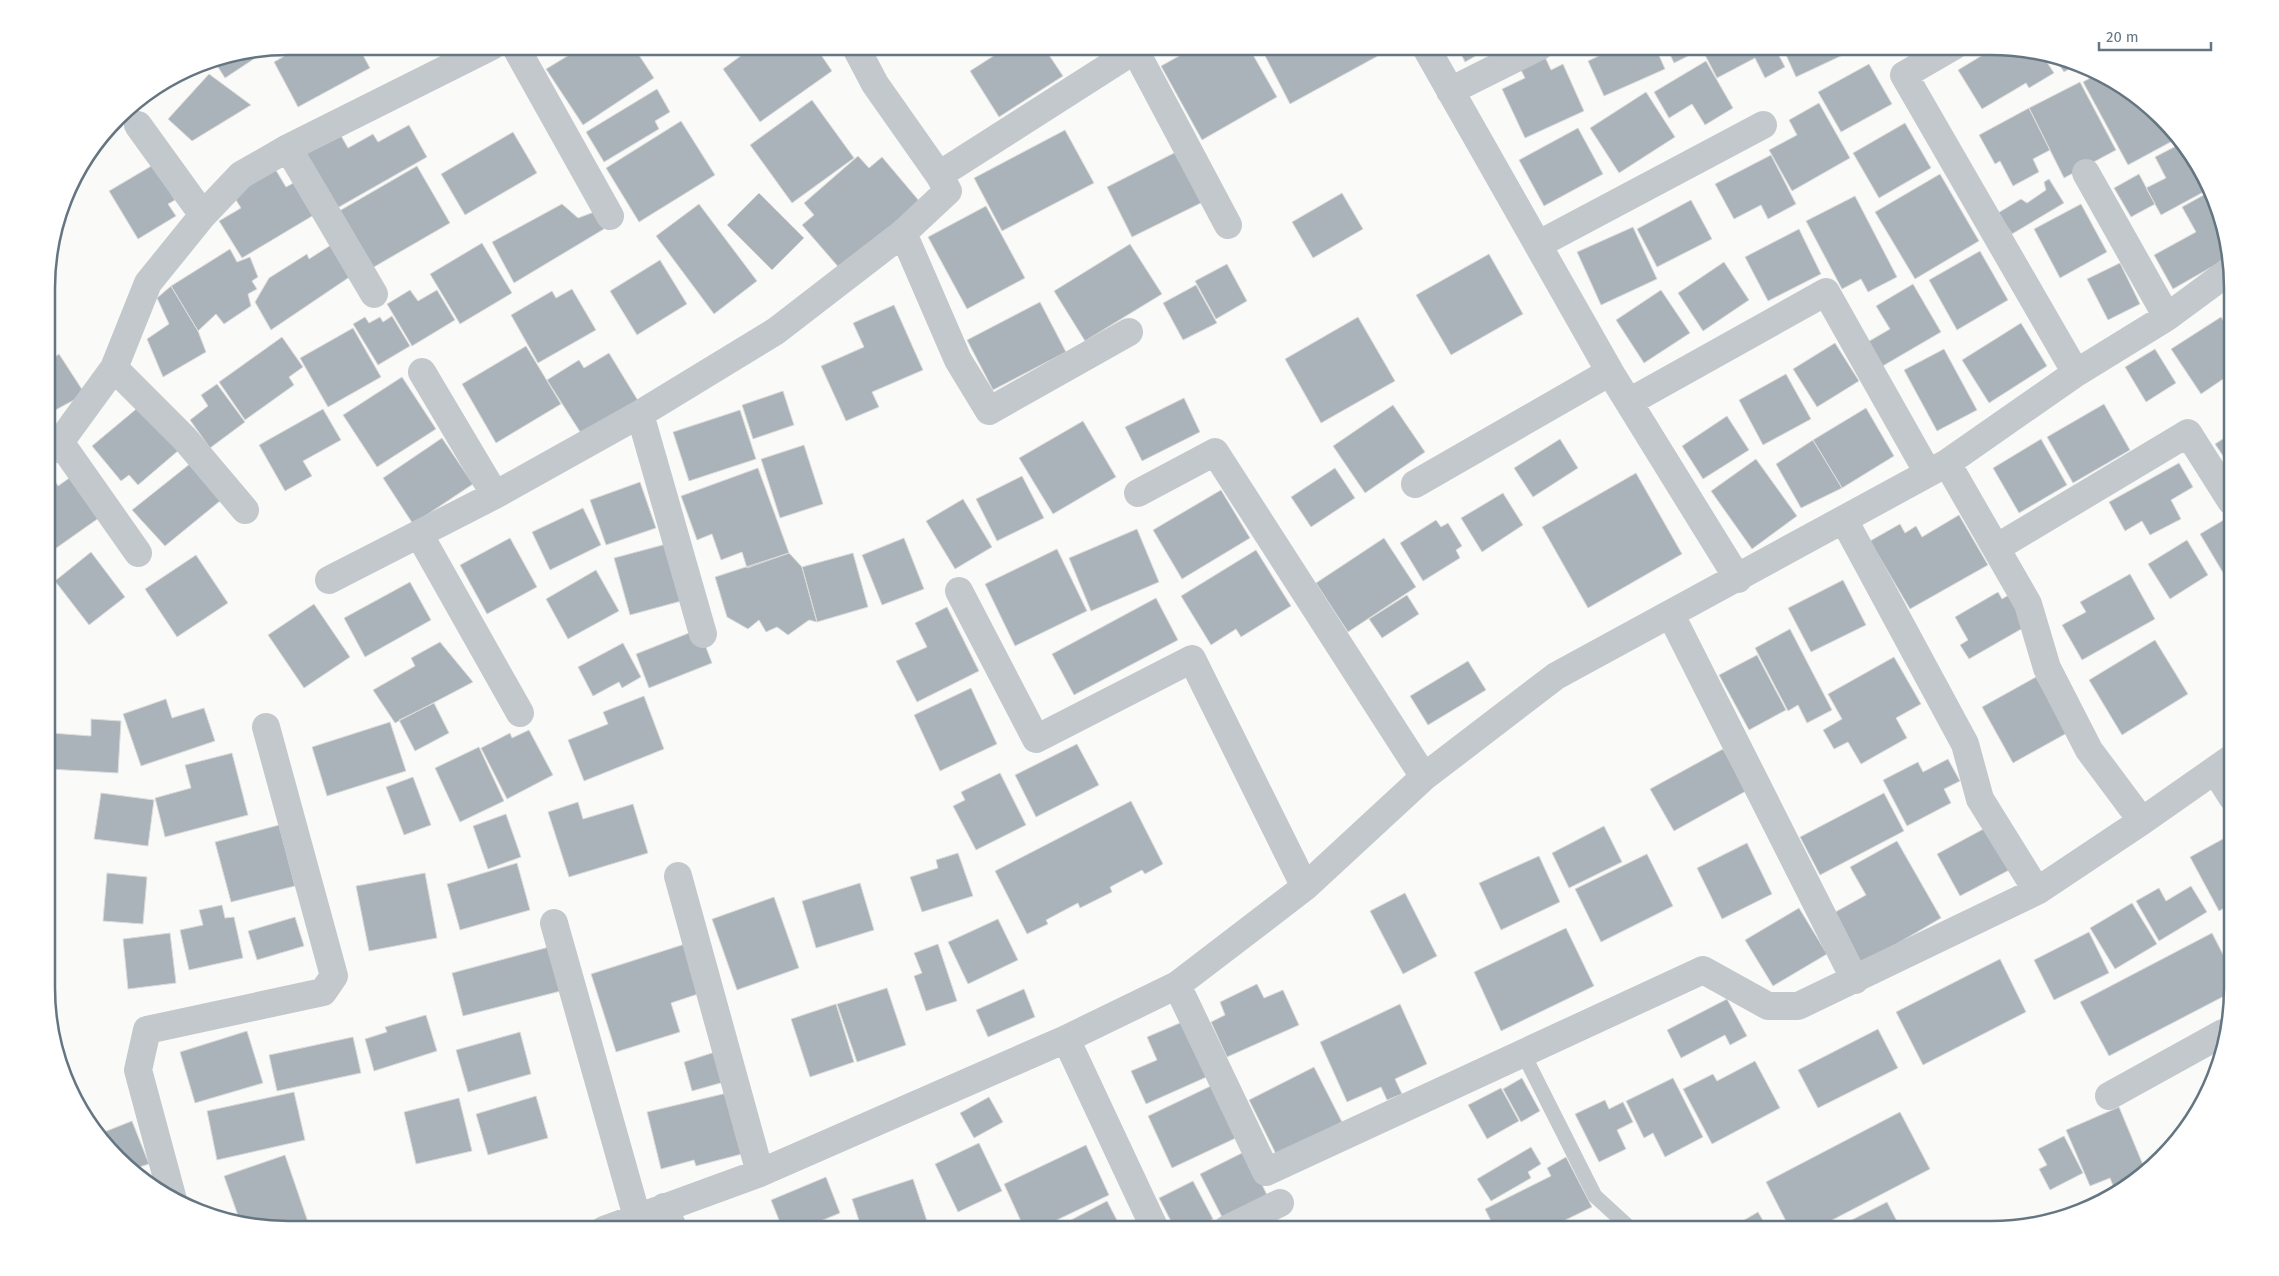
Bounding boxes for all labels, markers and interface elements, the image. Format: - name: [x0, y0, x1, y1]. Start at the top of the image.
- scale bar: [2099, 20, 2212, 52]
- text: 20 m: [2106, 28, 2139, 46]

